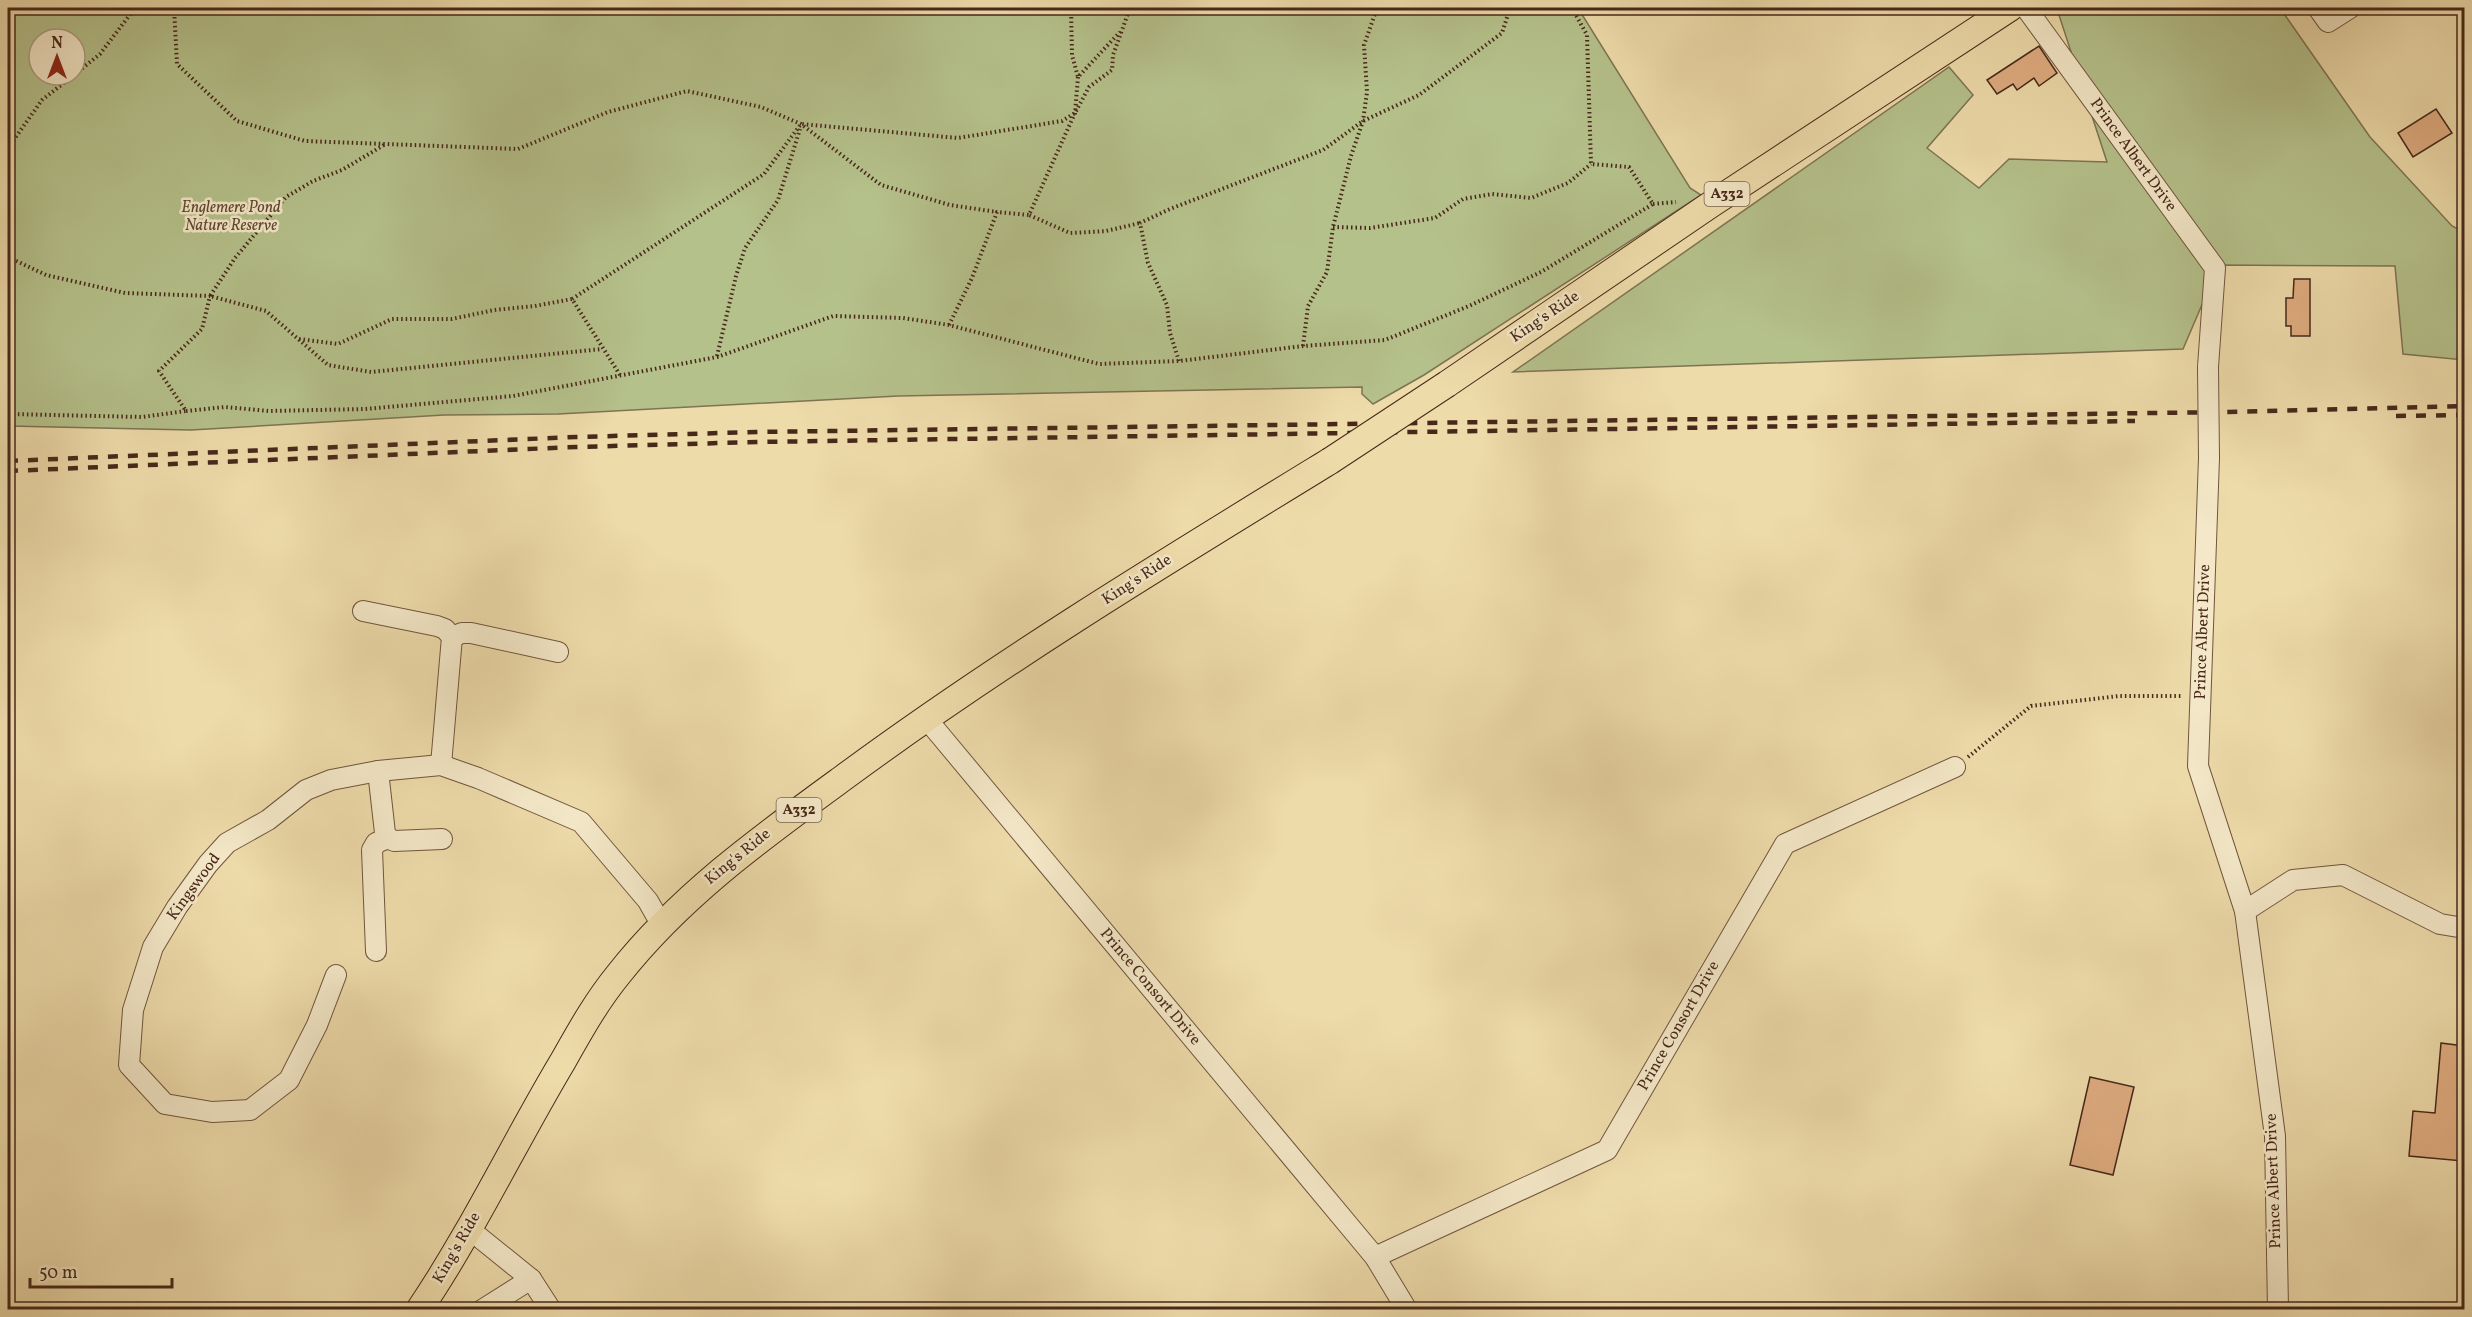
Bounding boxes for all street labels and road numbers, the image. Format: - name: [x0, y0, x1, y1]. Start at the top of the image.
- street label: Prince Albert Drive: [2084, 94, 2182, 216]
- road number: A332: [1704, 182, 1750, 206]
- street label: King's Ride: [1506, 286, 1584, 348]
- street label: King's Ride: [1098, 549, 1176, 611]
- street label: Prince Albert Drive: [2190, 564, 2216, 700]
- road number: A332: [776, 798, 822, 822]
- street label: King's Ride: [700, 824, 776, 890]
- street label: Kingswood: [162, 849, 226, 925]
- street label: Prince Consort Drive: [1094, 924, 1206, 1050]
- street label: Prince Consort Drive: [1633, 957, 1725, 1095]
- street label: Prince Albert Drive: [2261, 1113, 2287, 1249]
- street label: King's Ride: [428, 1208, 486, 1288]

